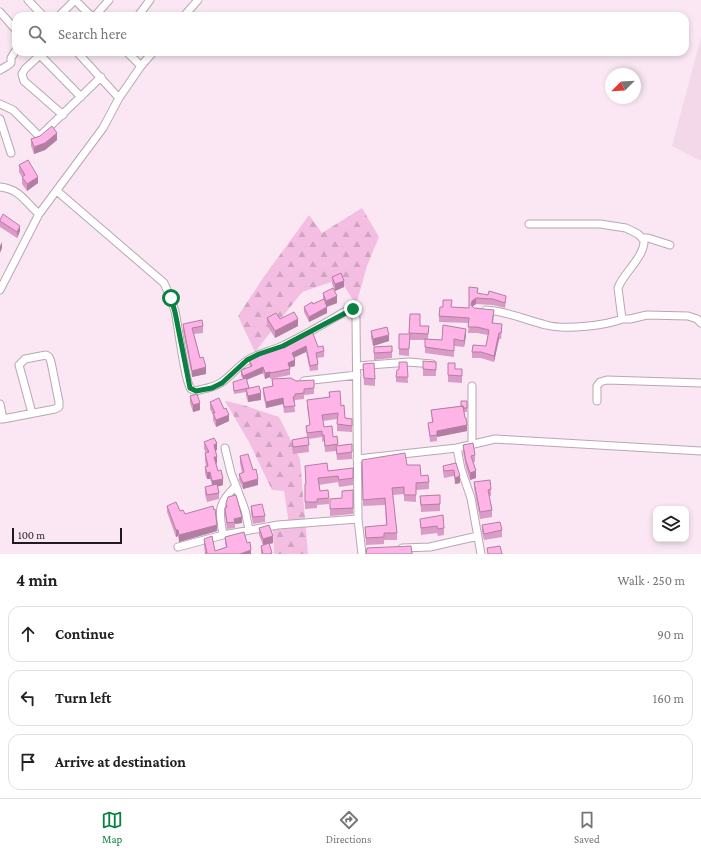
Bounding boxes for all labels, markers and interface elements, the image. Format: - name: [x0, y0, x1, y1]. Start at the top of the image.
- search box: [12, 12, 689, 56]
- icon: search: [26, 23, 48, 45]
- text: Search here: [58, 26, 127, 42]
- north arrow: [605, 68, 641, 104]
- route start: [162, 289, 180, 307]
- route end: [344, 300, 362, 318]
- map controls: [653, 506, 689, 542]
- button: layers: [653, 506, 689, 542]
- scale bar: [12, 526, 122, 545]
- text: 100 m: [18, 529, 45, 541]
- text: 4 min: [16, 571, 58, 590]
- text: Walk · 250 m: [617, 573, 685, 588]
- icon: ahead: [17, 623, 39, 645]
- text: Continue: [55, 626, 114, 642]
- text: 90 m: [657, 627, 684, 642]
- icon: left: [17, 687, 39, 709]
- text: Turn left: [55, 690, 111, 706]
- text: 160 m: [653, 691, 684, 706]
- icon: arrive: [17, 751, 39, 773]
- text: Arrive at destination: [55, 754, 186, 770]
- tab: Map: [101, 809, 123, 845]
- tab: Directions: [326, 809, 371, 845]
- tab: Saved: [574, 809, 600, 845]

